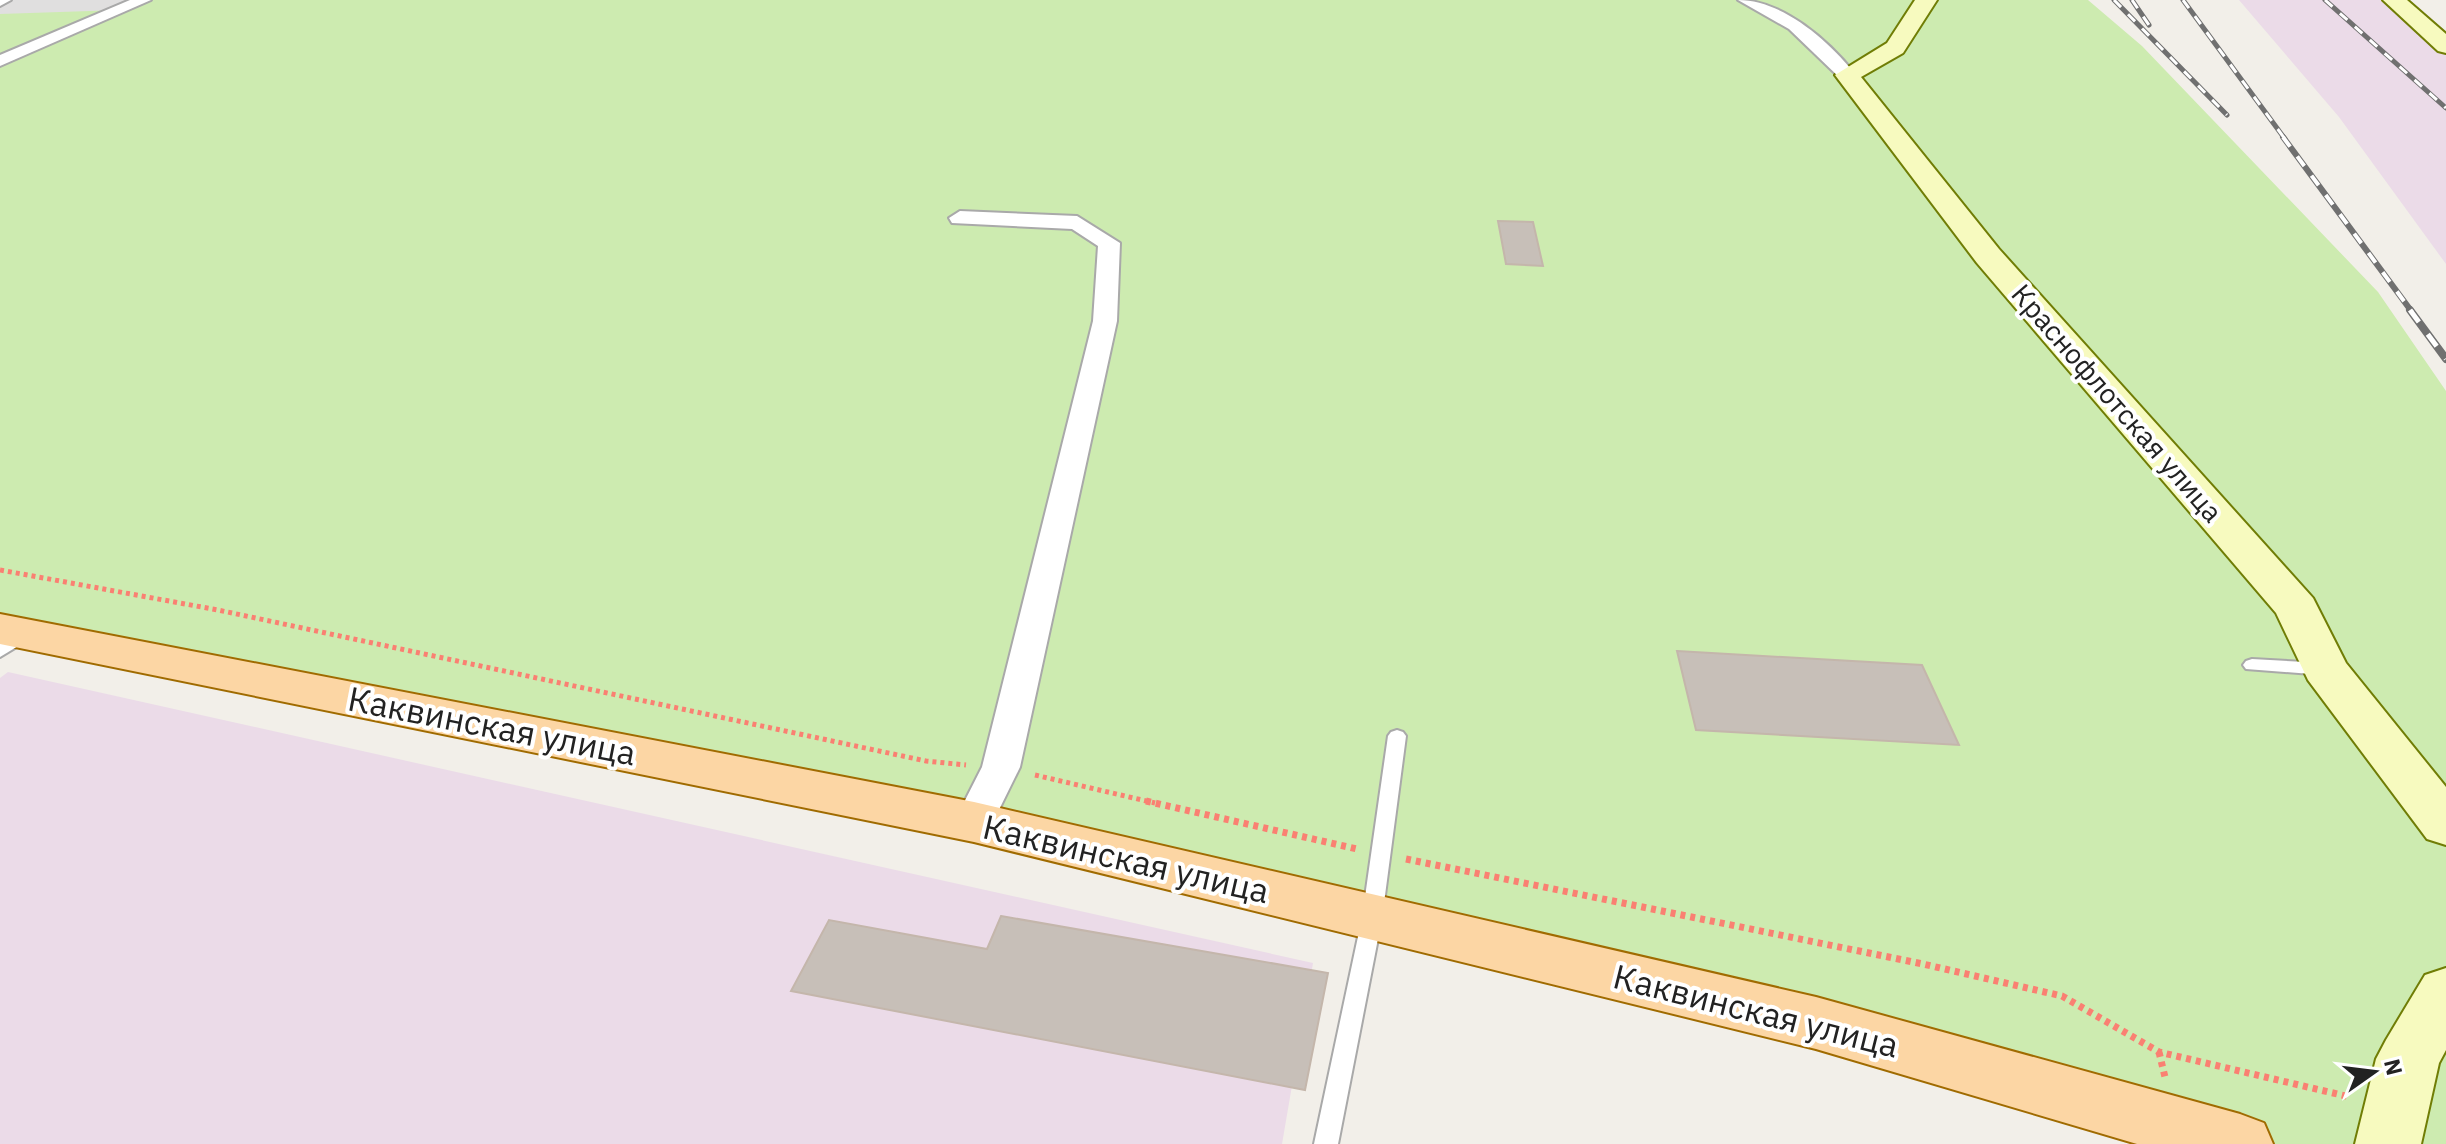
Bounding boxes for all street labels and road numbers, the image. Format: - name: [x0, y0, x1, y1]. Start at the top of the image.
- street label: Краснофлотская улица: [2004, 276, 2231, 530]
- street label: Каквинская улица: [345, 676, 640, 774]
- street label: Каквинская улица: [979, 804, 1274, 912]
- street label: Каквинская улица: [1609, 953, 1903, 1067]

